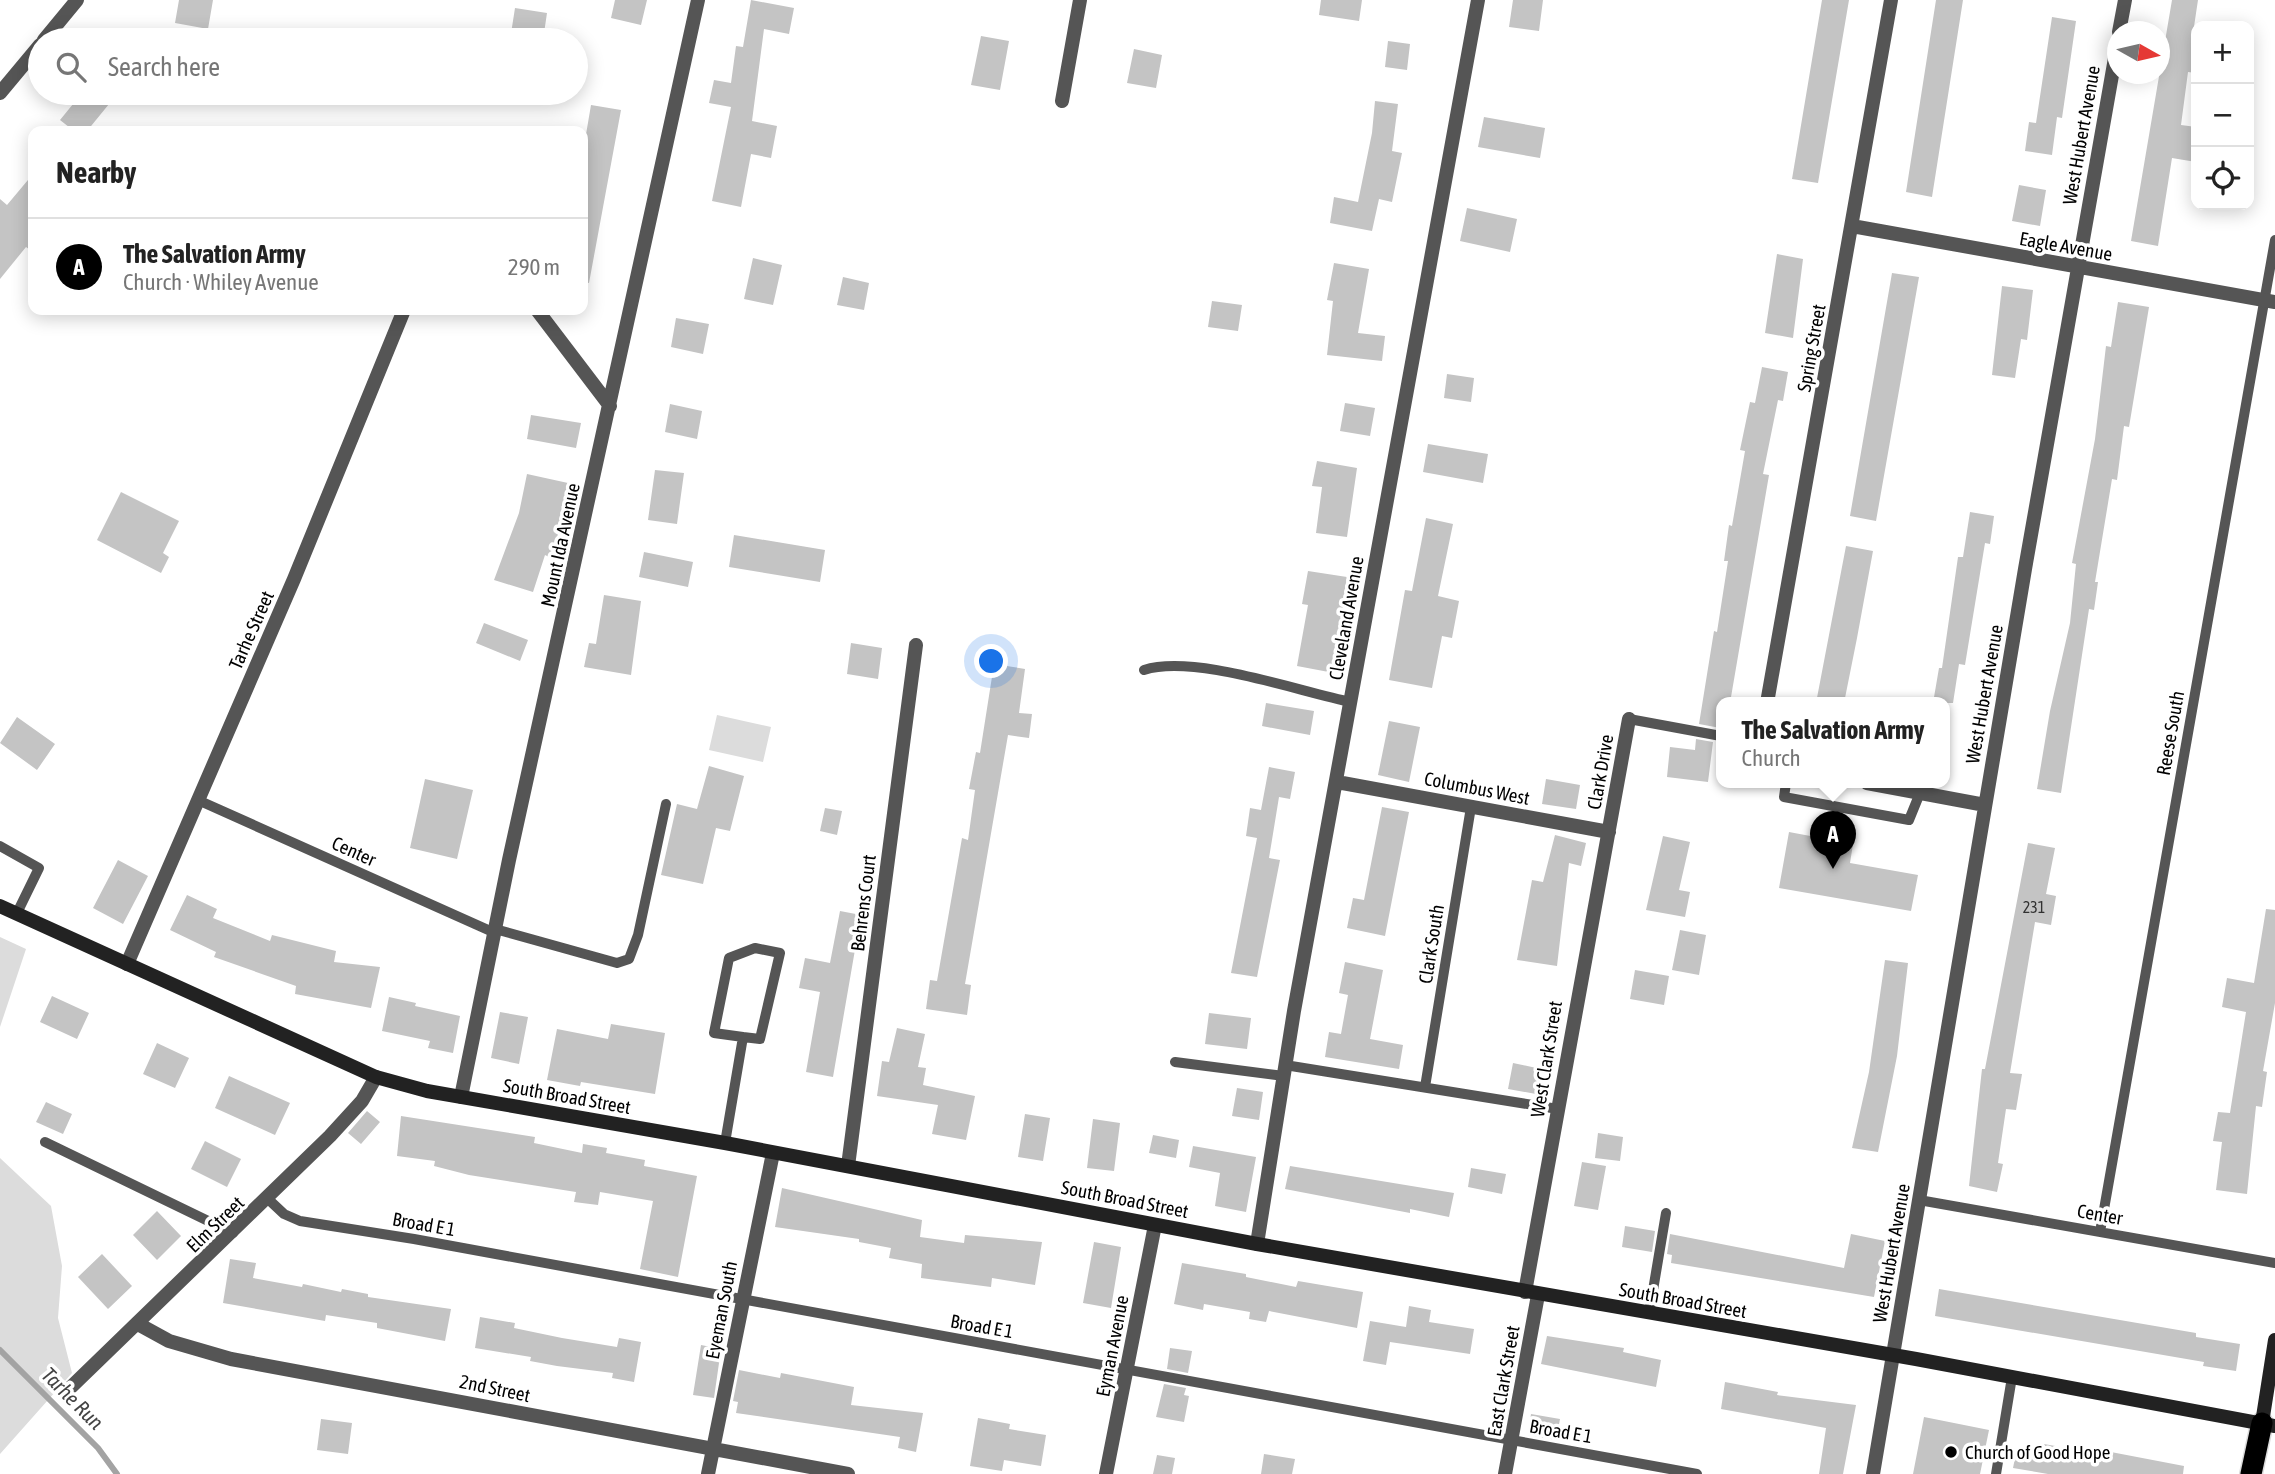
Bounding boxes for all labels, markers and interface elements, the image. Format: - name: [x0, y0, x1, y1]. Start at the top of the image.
- north arrow: [2107, 21, 2170, 84]
- map controls: [2191, 21, 2254, 210]
- button: +: [2191, 21, 2254, 84]
- search box: [28, 28, 588, 105]
- icon: search: [52, 48, 90, 86]
- text: Search here: [108, 52, 220, 82]
- street label: West Hubert Avenue: [2058, 64, 2104, 206]
- button: −: [2191, 84, 2254, 147]
- button: locate: [2191, 147, 2254, 210]
- text: Nearby: [56, 155, 136, 189]
- street label: Eagle Avenue: [2018, 227, 2114, 265]
- text: The Salvation Army: [123, 239, 306, 269]
- text: A: [73, 254, 85, 280]
- text: 290 m: [508, 254, 560, 280]
- text: Church · Whiley Avenue: [123, 269, 319, 295]
- street label: Spring Street: [1792, 302, 1830, 394]
- street label: Mount Ida Avenue: [536, 481, 584, 609]
- street label: Cleveland Avenue: [1324, 554, 1368, 682]
- street label: Tarhe Street: [224, 587, 278, 673]
- street label: West Hubert Avenue: [1961, 623, 2007, 765]
- your location: [974, 644, 1008, 678]
- street label: Reese South: [2152, 689, 2188, 777]
- popup: [1716, 697, 1950, 788]
- text: The Salvation Army: [1742, 715, 1924, 745]
- street label: Clark Drive: [1583, 733, 1617, 811]
- text: Church: [1742, 745, 1801, 771]
- street label: Columbus West: [1422, 767, 1532, 809]
- pin: A: [1810, 811, 1856, 869]
- street label: Center: [329, 832, 380, 871]
- street label: Behrens Court: [846, 853, 880, 953]
- house number: 231: [2023, 898, 2045, 916]
- street label: Clark South: [1414, 903, 1448, 985]
- street label: West Clark Street: [1526, 999, 1566, 1119]
- street label: South Broad Street: [502, 1074, 632, 1118]
- street label: South Broad Street: [1060, 1176, 1190, 1222]
- street label: West Hubert Avenue: [1868, 1182, 1914, 1324]
- street label: Elm Street: [182, 1191, 248, 1257]
- street label: Center: [2075, 1199, 2125, 1229]
- street label: Broad E 1: [391, 1208, 457, 1240]
- street label: Eyeman South: [701, 1259, 741, 1361]
- street label: South Broad Street: [1618, 1278, 1748, 1322]
- street label: Eyman Avenue: [1091, 1293, 1133, 1399]
- street label: Broad E 1: [949, 1310, 1015, 1342]
- street label: East Clark Street: [1482, 1324, 1524, 1438]
- water label: Tarhe Run: [37, 1362, 109, 1434]
- street label: 2nd Street: [458, 1370, 532, 1406]
- street label: Broad E 1: [1528, 1415, 1594, 1447]
- place label: Church of Good Hope: [1965, 1441, 2110, 1463]
- marker: Church of Good Hope: [1943, 1444, 1959, 1460]

